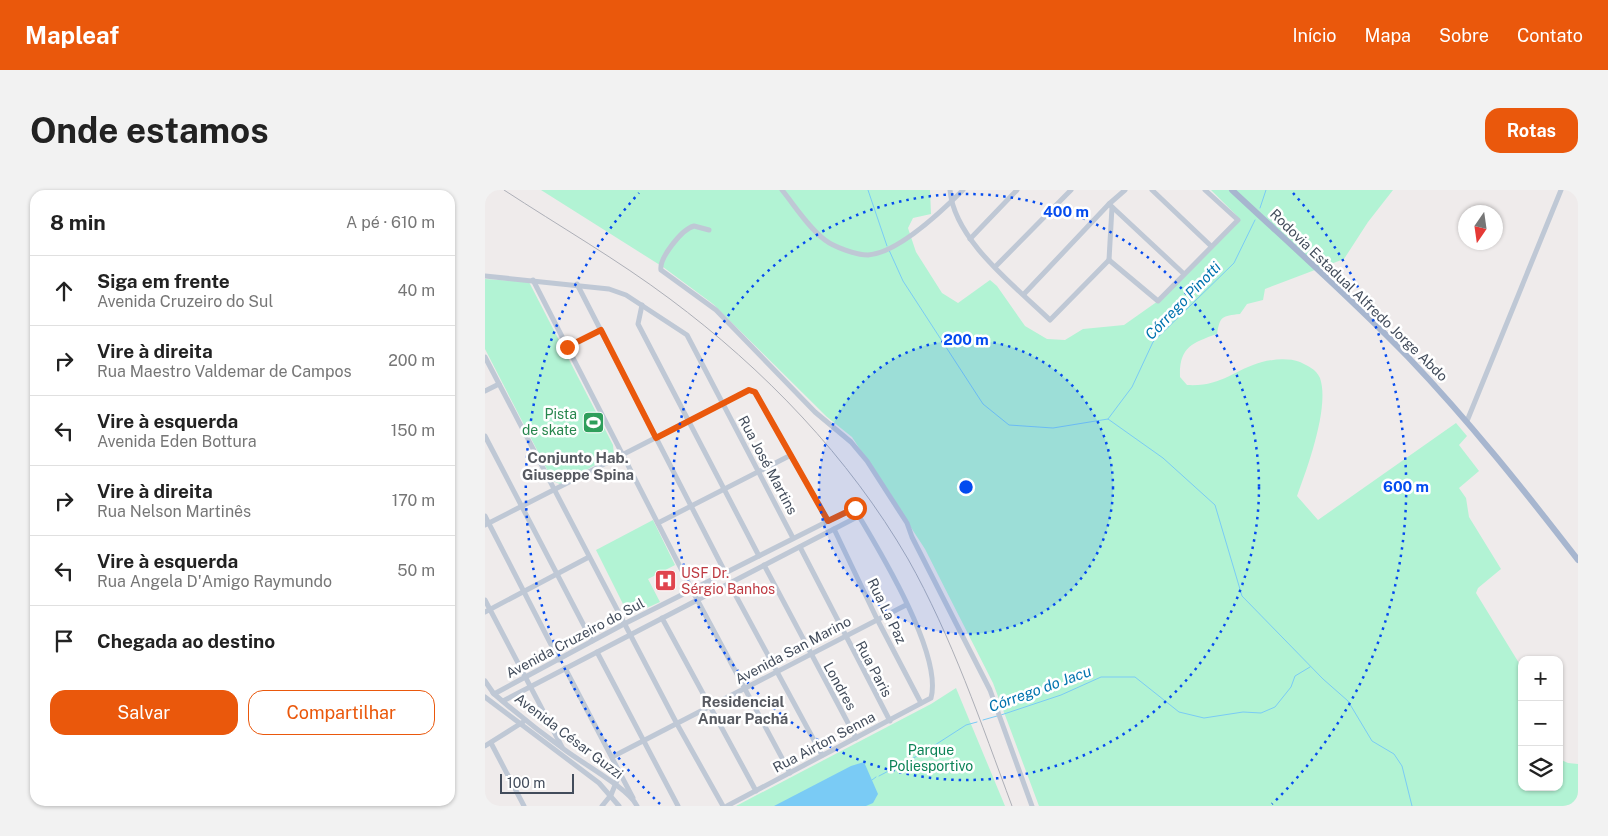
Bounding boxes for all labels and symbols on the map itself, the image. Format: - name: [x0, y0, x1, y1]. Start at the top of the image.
- text: 400 m: [1043, 203, 1089, 220]
- north arrow: [1458, 205, 1503, 250]
- street label: Rodovia Estadual Alfredo Jorge Abdo: [1267, 206, 1451, 384]
- water label: Córrego Pinotti: [1141, 258, 1224, 343]
- text: 200 m: [943, 331, 989, 348]
- route end: [556, 336, 579, 359]
- place label: Pista de skate: [522, 406, 577, 438]
- sports icon: Pista de skate: [581, 410, 605, 434]
- street label: Rua José Martins: [735, 413, 801, 517]
- district label: Conjunto Hab. Giuseppe Spina: [522, 449, 634, 483]
- centre of rings: [957, 478, 975, 496]
- text: 600 m: [1383, 478, 1429, 495]
- route start: [844, 497, 867, 520]
- place label: USF Dr. Sérgio Banhos: [681, 565, 775, 597]
- hospital icon: USF Dr. Sérgio Banhos: [653, 569, 677, 593]
- street label: Rua La Paz: [864, 576, 910, 647]
- street label: Avenida Cruzeiro do Sul: [503, 595, 647, 681]
- street label: Avenida San Marino: [732, 613, 854, 687]
- street label: Rua Paris: [853, 638, 895, 700]
- street label: Londres: [820, 659, 860, 713]
- water label: Córrego do Jacu: [986, 662, 1093, 715]
- street label: Avenida César Guzzi: [512, 690, 626, 782]
- district label: Residencial Anuar Pachá: [698, 693, 788, 727]
- street label: Rua Airton Senna: [770, 708, 878, 776]
- park label: Parque Poliesportivo: [889, 742, 973, 774]
- scale bar: [500, 771, 574, 794]

